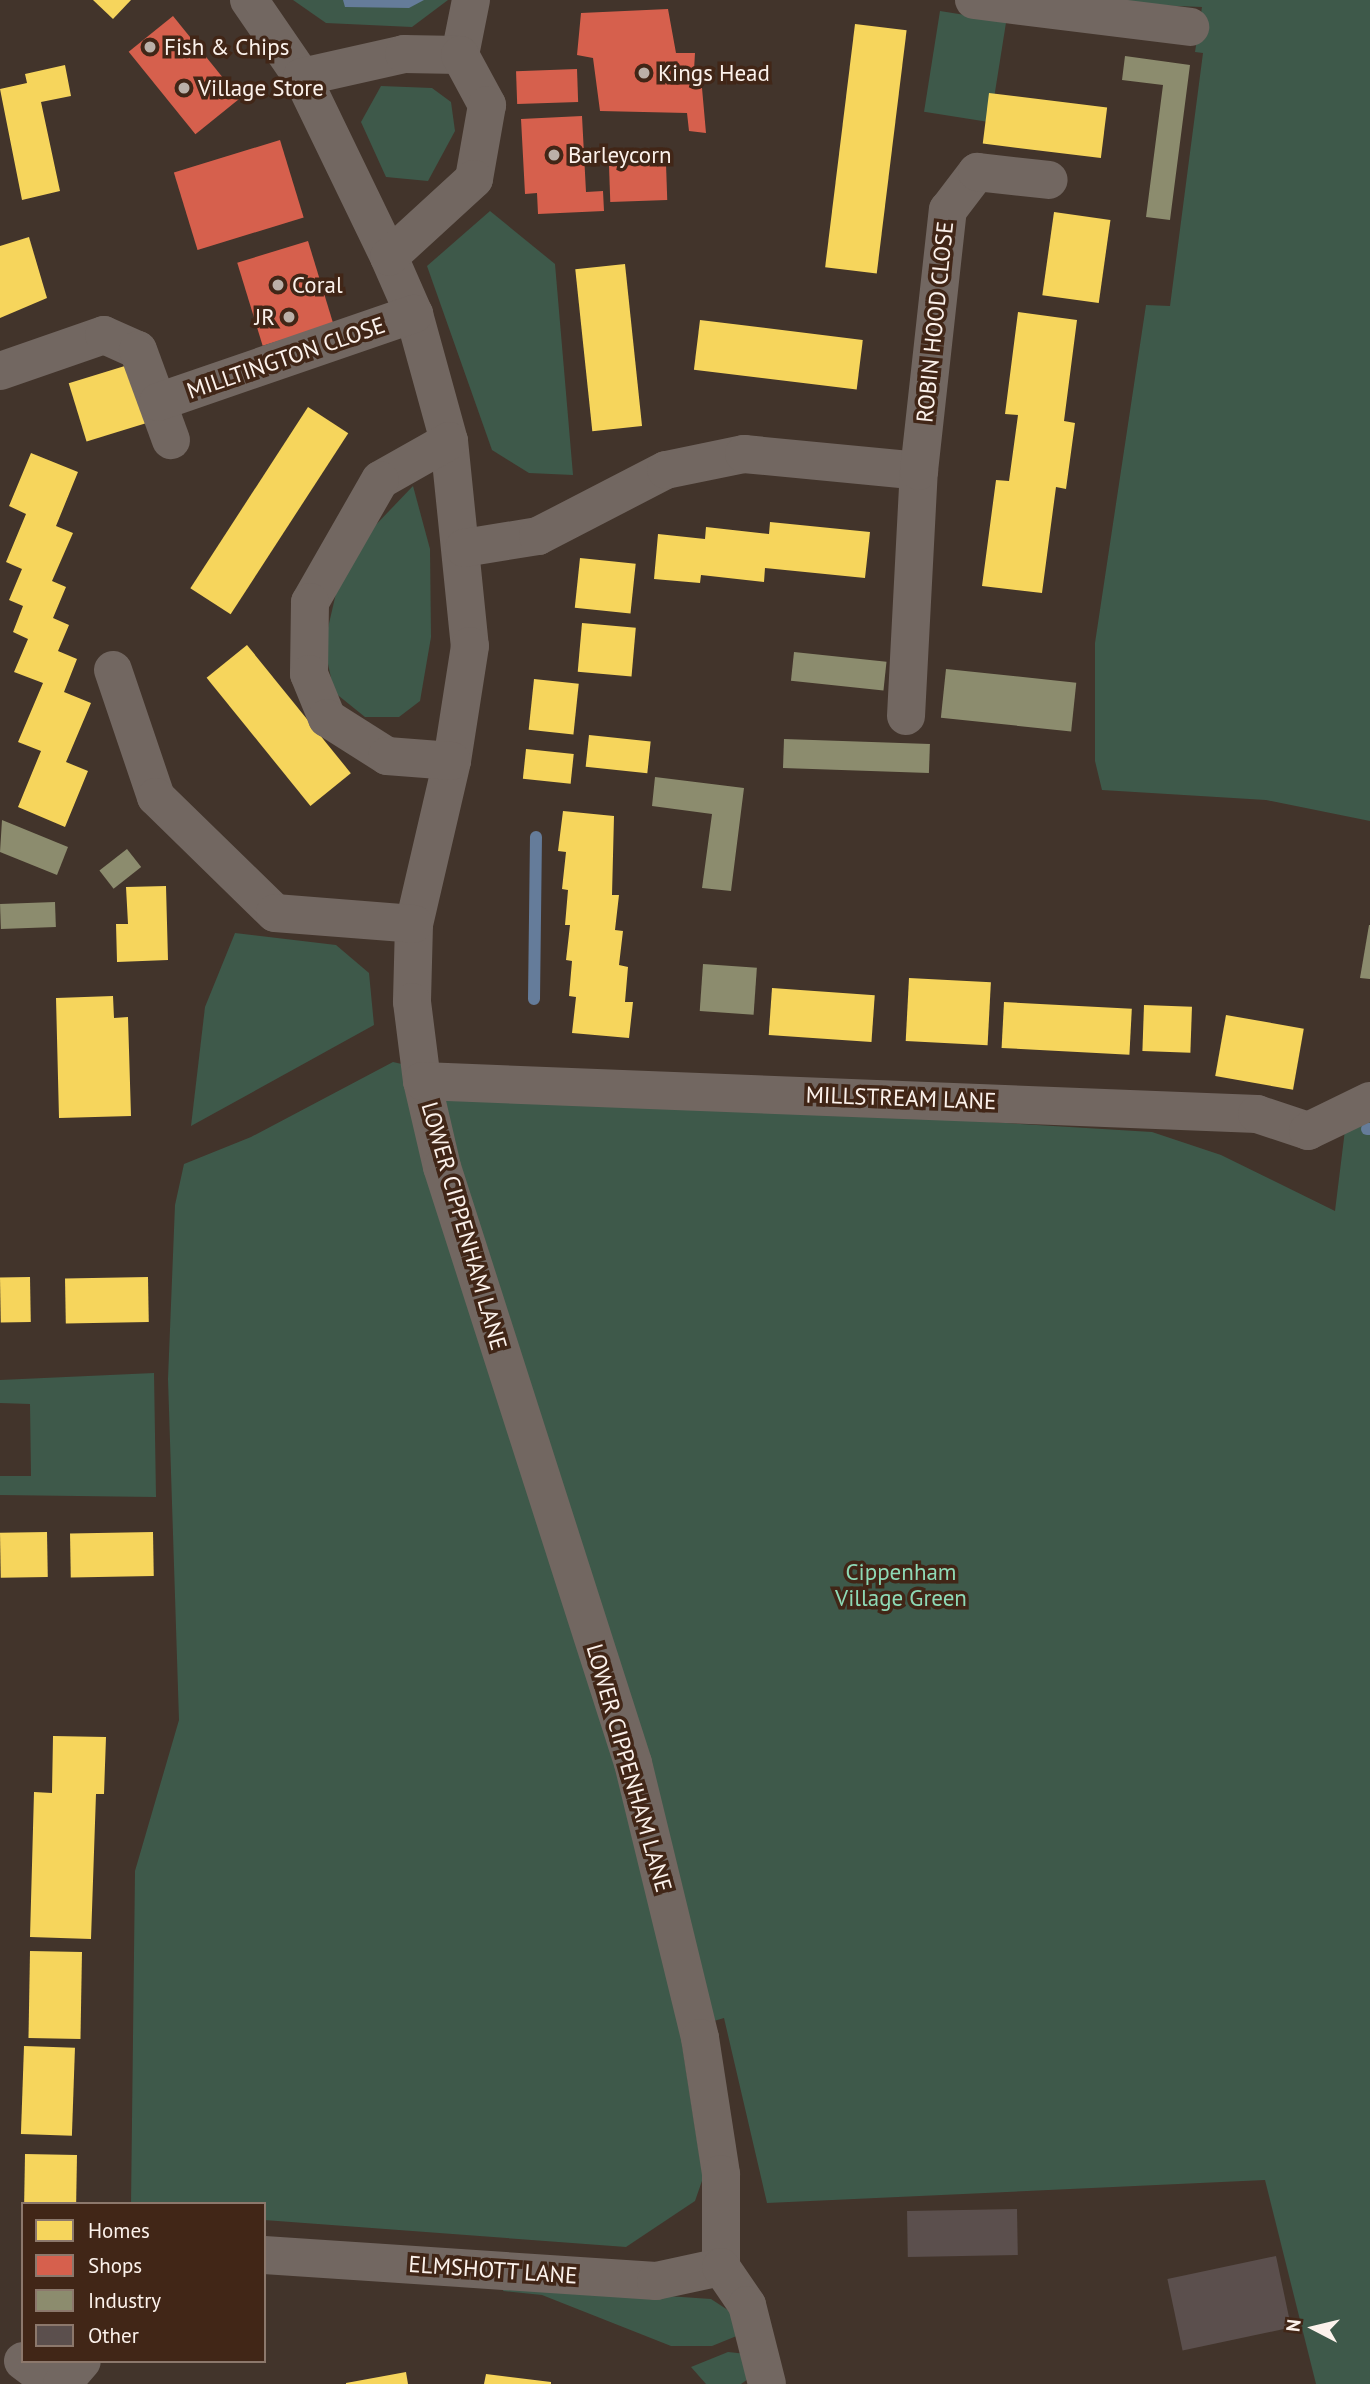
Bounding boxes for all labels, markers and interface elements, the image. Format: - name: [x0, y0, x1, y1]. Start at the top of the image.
- place label: Fish & Chips: [164, 33, 289, 61]
- marker: Fish & Chips: [142, 39, 158, 55]
- place label: Kings Head: [658, 59, 770, 87]
- marker: Kings Head: [636, 65, 652, 81]
- place label: Village Store: [198, 74, 324, 102]
- marker: Village Store: [176, 80, 192, 96]
- place label: Barleycorn: [568, 141, 672, 169]
- marker: Barleycorn: [546, 147, 562, 163]
- street label: ROBIN HOOD CLOSE: [911, 220, 959, 424]
- place label: Coral: [292, 271, 343, 299]
- marker: Coral: [270, 277, 286, 293]
- place label: JR: [255, 303, 275, 331]
- marker: JR: [281, 309, 297, 325]
- street label: MILLTINGTON CLOSE: [183, 311, 389, 405]
- street label: MILLSTREAM LANE: [805, 1081, 997, 1115]
- street label: LOWER CIPPENHAM LANE: [415, 1099, 513, 1353]
- park label: Cippenham Village Green: [835, 1558, 967, 1612]
- street label: LOWER CIPPENHAM LANE: [580, 1641, 678, 1895]
- legend: [21, 2202, 266, 2363]
- text: Homes: [88, 2217, 150, 2244]
- street label: ELMSHOTT LANE: [407, 2250, 579, 2290]
- text: Shops: [88, 2252, 142, 2279]
- text: Industry: [88, 2287, 161, 2314]
- north arrow: [1279, 2293, 1349, 2363]
- text: N: [1280, 2318, 1306, 2333]
- text: Other: [88, 2322, 139, 2349]

